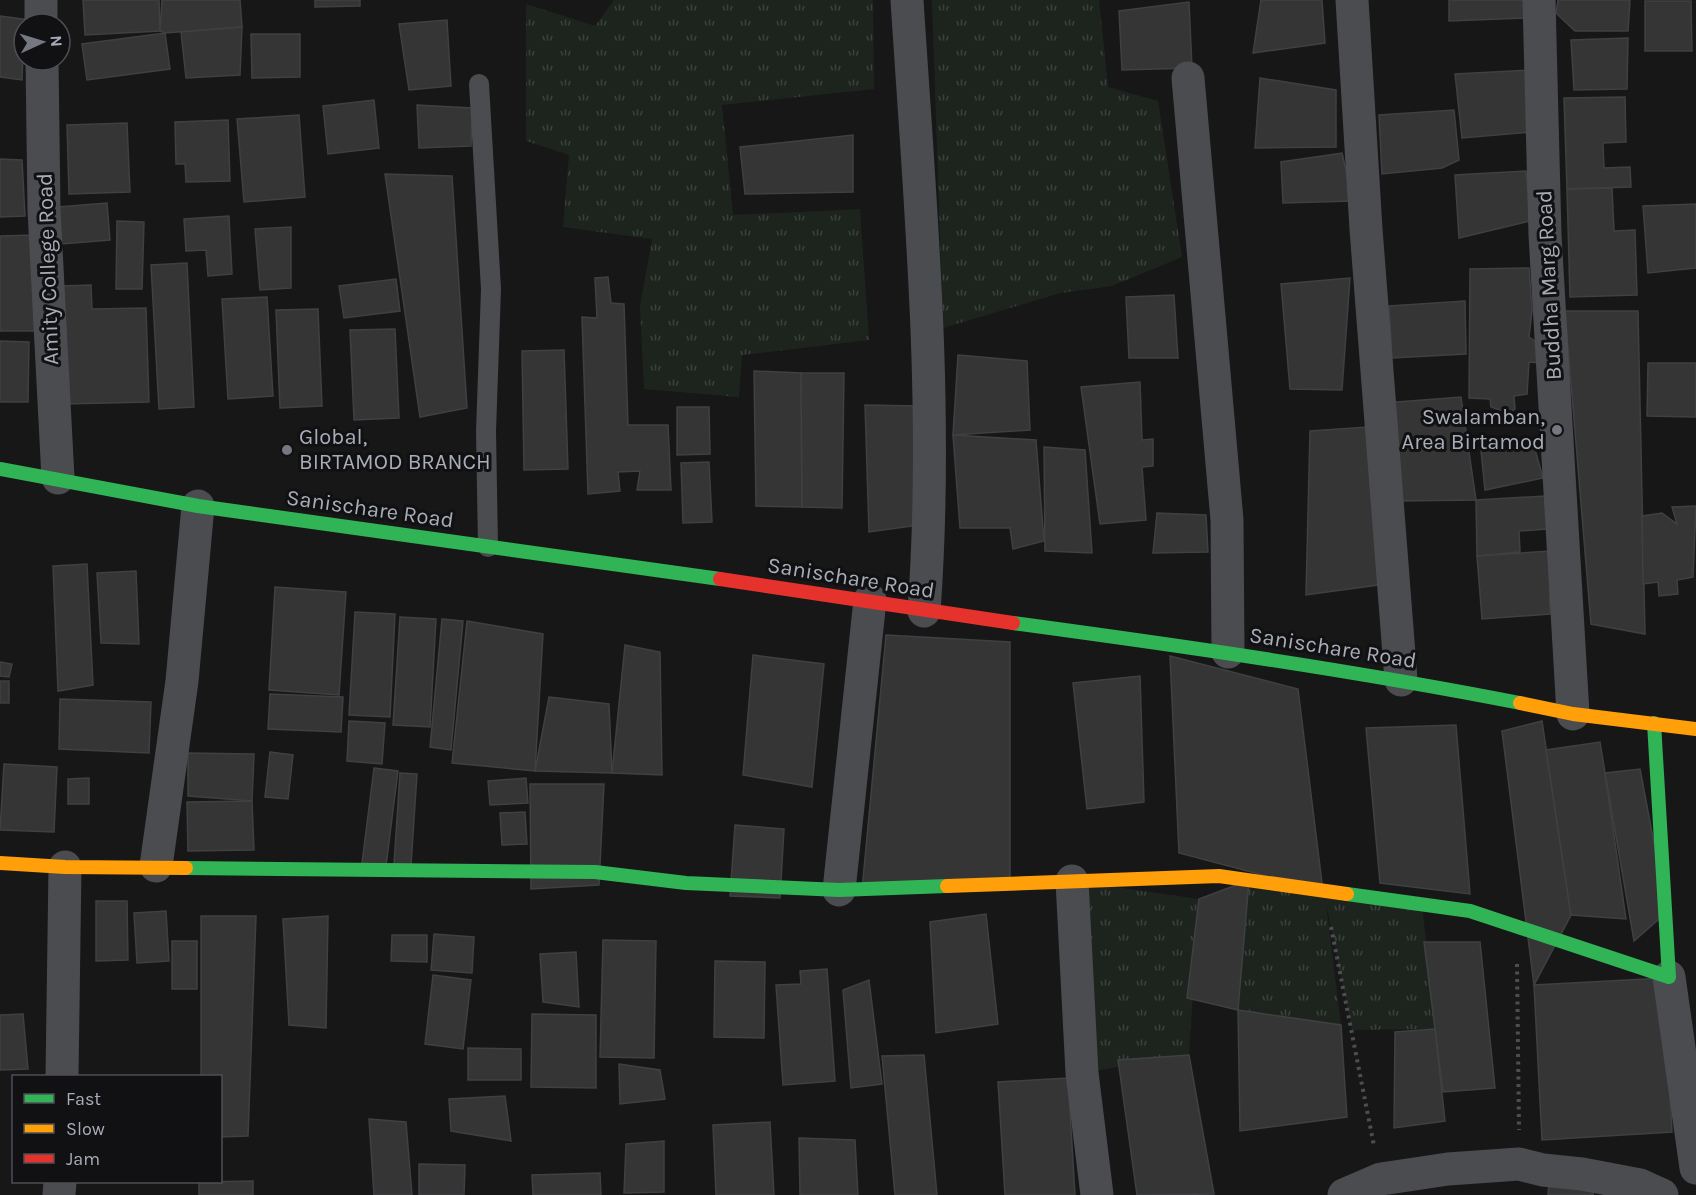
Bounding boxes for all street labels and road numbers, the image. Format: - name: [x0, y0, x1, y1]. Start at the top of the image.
- street label: Amity College Road: [32, 172, 64, 366]
- street label: Buddha Marg Road: [1531, 189, 1567, 381]
- street label: Sanischare Road: [285, 484, 455, 534]
- street label: Sanischare Road: [766, 552, 936, 604]
- street label: Sanischare Road: [1248, 622, 1418, 674]

